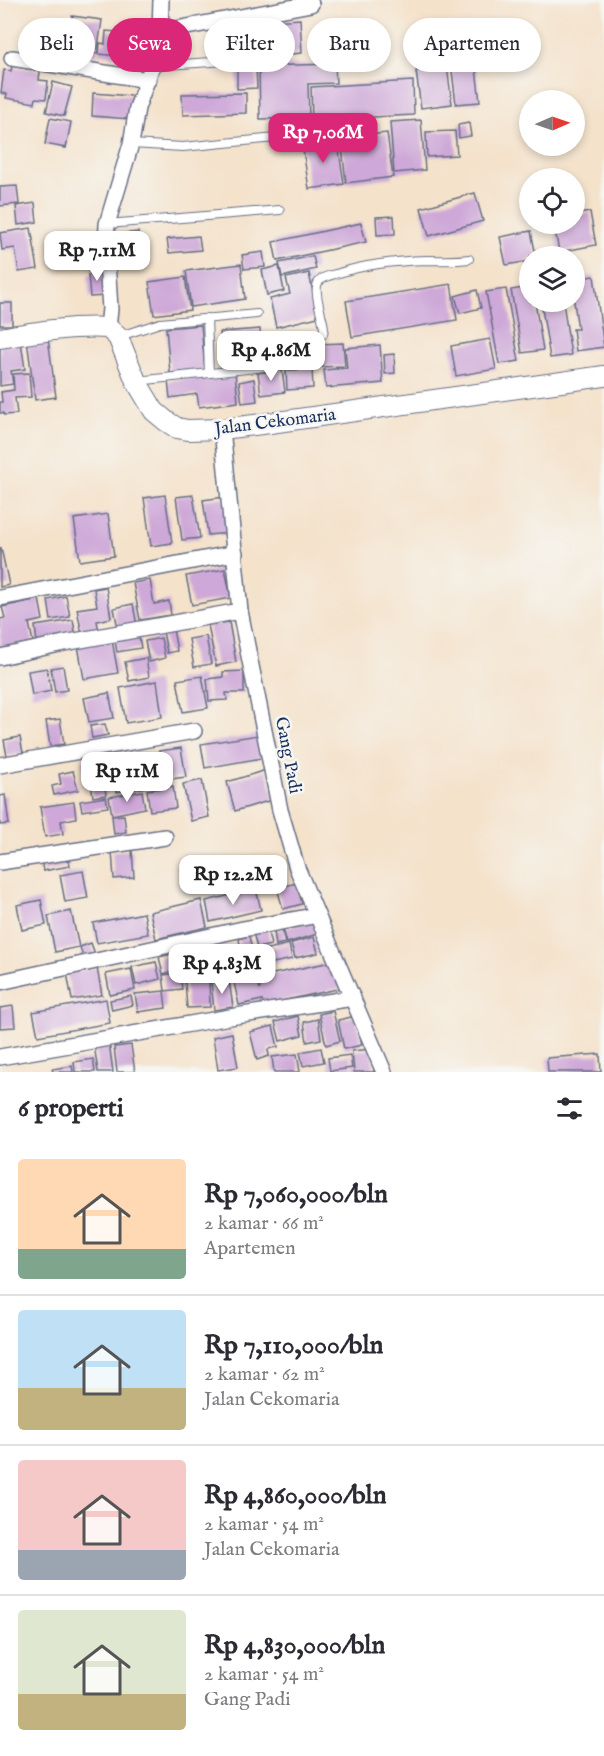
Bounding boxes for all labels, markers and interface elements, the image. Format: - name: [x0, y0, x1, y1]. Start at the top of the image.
- chip: Beli: [18, 18, 95, 72]
- chip: Sewa: [107, 18, 192, 72]
- chip: Filter: [204, 18, 295, 72]
- chip: Baru: [307, 18, 391, 72]
- chip: Apartemen: [403, 18, 541, 72]
- north arrow: [519, 90, 585, 156]
- map controls: [519, 90, 585, 312]
- pin: Rp 7.06M: [261, 113, 385, 164]
- text: Rp 7.06M: [282, 120, 364, 145]
- button: locate: [519, 168, 585, 234]
- pin: Rp 7.11M: [35, 231, 159, 282]
- text: Rp 7.11M: [58, 238, 136, 263]
- button: layers: [519, 246, 585, 312]
- pin: Rp 4.86M: [209, 331, 333, 382]
- text: Rp 4.86M: [231, 338, 311, 363]
- street label: Jalan Cekomaria: [211, 404, 337, 442]
- street label: Gang Padi: [269, 715, 306, 796]
- pin: Rp 11M: [78, 752, 176, 803]
- text: Rp 11M: [95, 759, 159, 784]
- pin: Rp 12.2M: [171, 855, 295, 906]
- text: Rp 12.2M: [193, 862, 273, 887]
- pin: Rp 4.83M: [160, 944, 284, 995]
- text: Rp 4.83M: [183, 951, 261, 976]
- text: 6 properti: [18, 1092, 124, 1125]
- icon: filters: [553, 1092, 586, 1125]
- text: Rp 7,060,000/bln: [204, 1178, 388, 1211]
- icon: home: [66, 1183, 138, 1255]
- text: 2 kamar · 66 m²: [204, 1211, 324, 1236]
- text: Apartemen: [204, 1236, 296, 1261]
- text: Rp 7,110,000/bln: [204, 1329, 383, 1362]
- icon: home: [66, 1334, 138, 1406]
- text: 2 kamar · 62 m²: [204, 1362, 325, 1387]
- text: Jalan Cekomaria: [204, 1387, 340, 1412]
- text: Rp 4,860,000/bln: [204, 1479, 387, 1512]
- icon: home: [66, 1484, 138, 1556]
- text: 2 kamar · 54 m²: [204, 1512, 324, 1537]
- text: Jalan Cekomaria: [204, 1537, 340, 1562]
- text: Rp 4,830,000/bln: [204, 1629, 385, 1662]
- icon: home: [66, 1634, 138, 1706]
- text: 2 kamar · 54 m²: [204, 1662, 324, 1687]
- text: Gang Padi: [204, 1687, 291, 1712]

